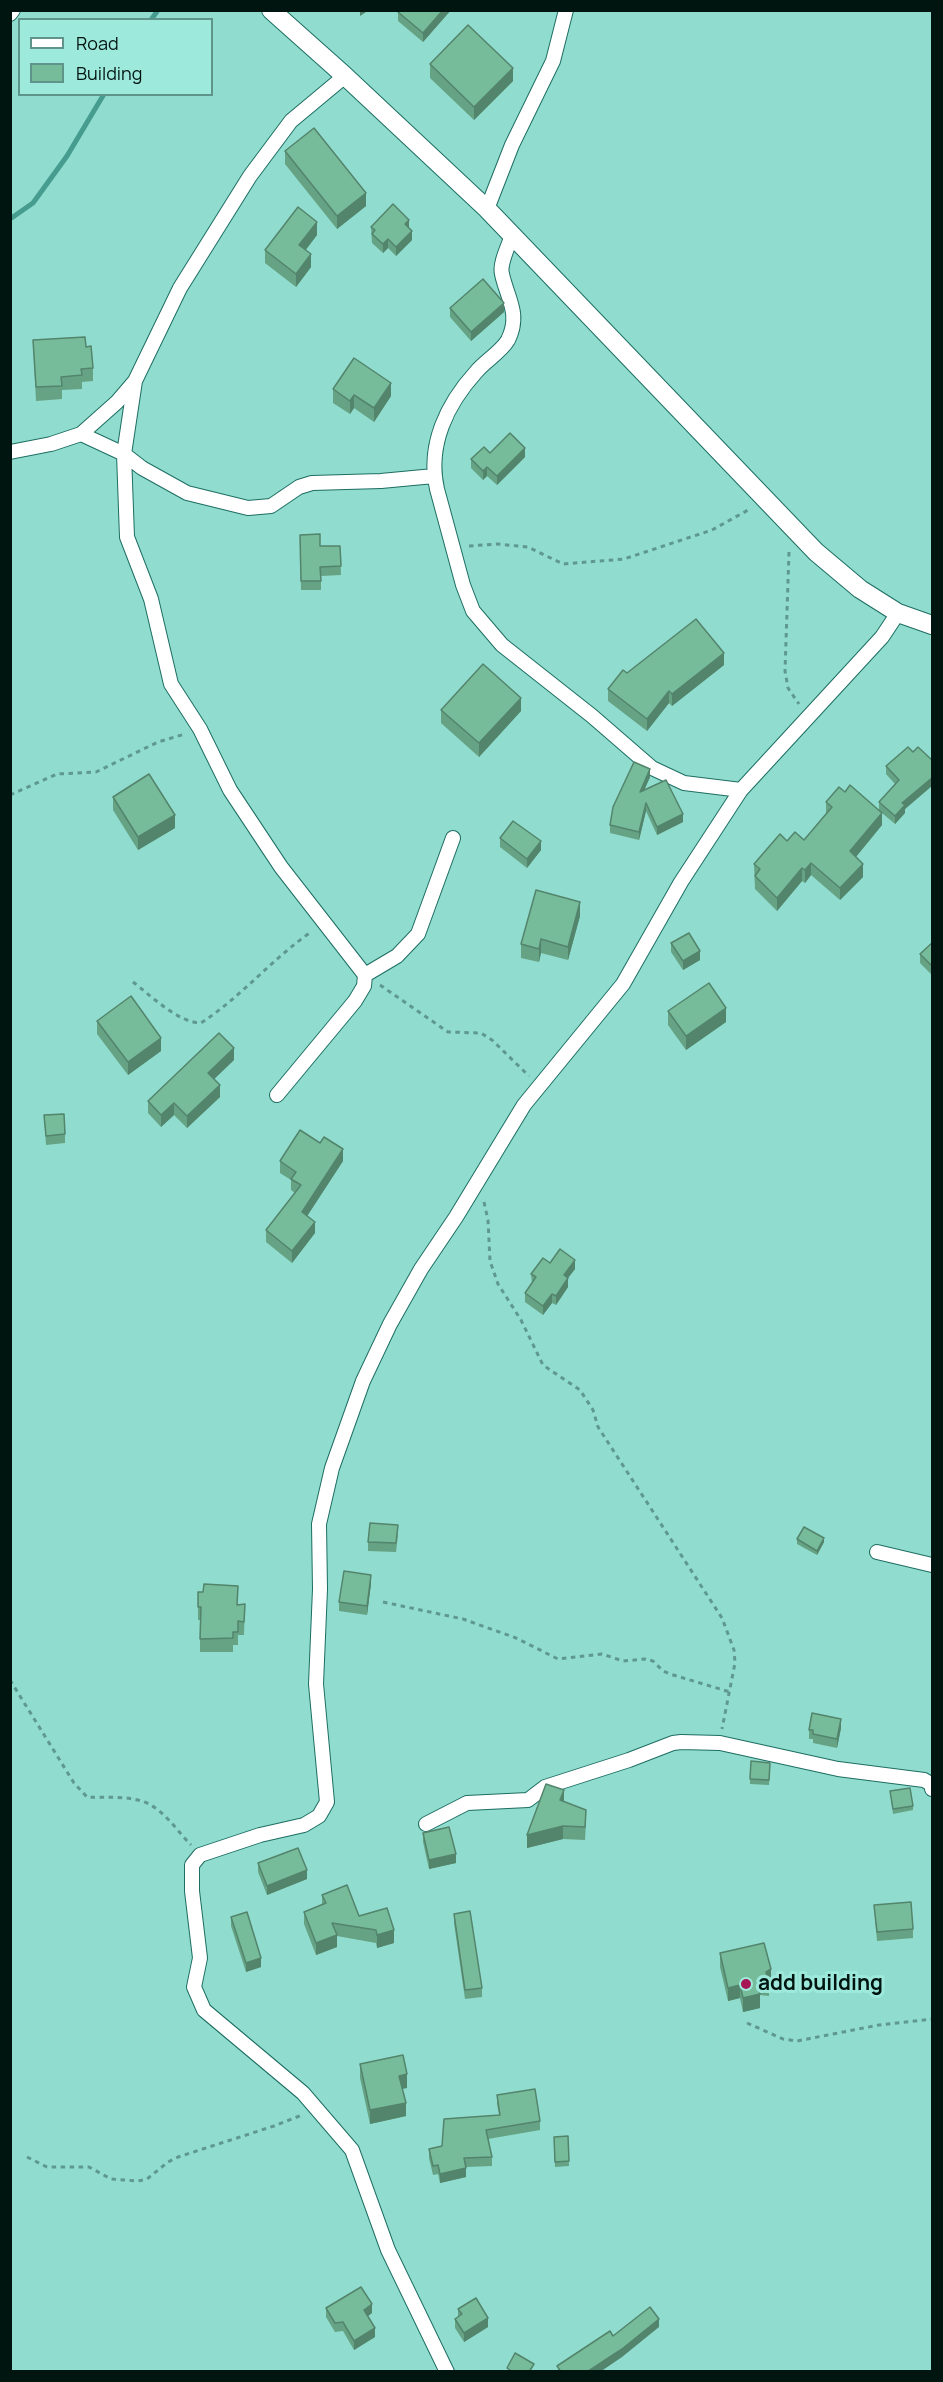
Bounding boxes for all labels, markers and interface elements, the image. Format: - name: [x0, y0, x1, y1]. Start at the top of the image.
- legend: [18, 18, 213, 96]
- text: Road: [76, 31, 119, 55]
- text: Building: [76, 61, 142, 85]
- place label: add building: [758, 1971, 883, 1997]
- marker: add building: [739, 1977, 753, 1991]

